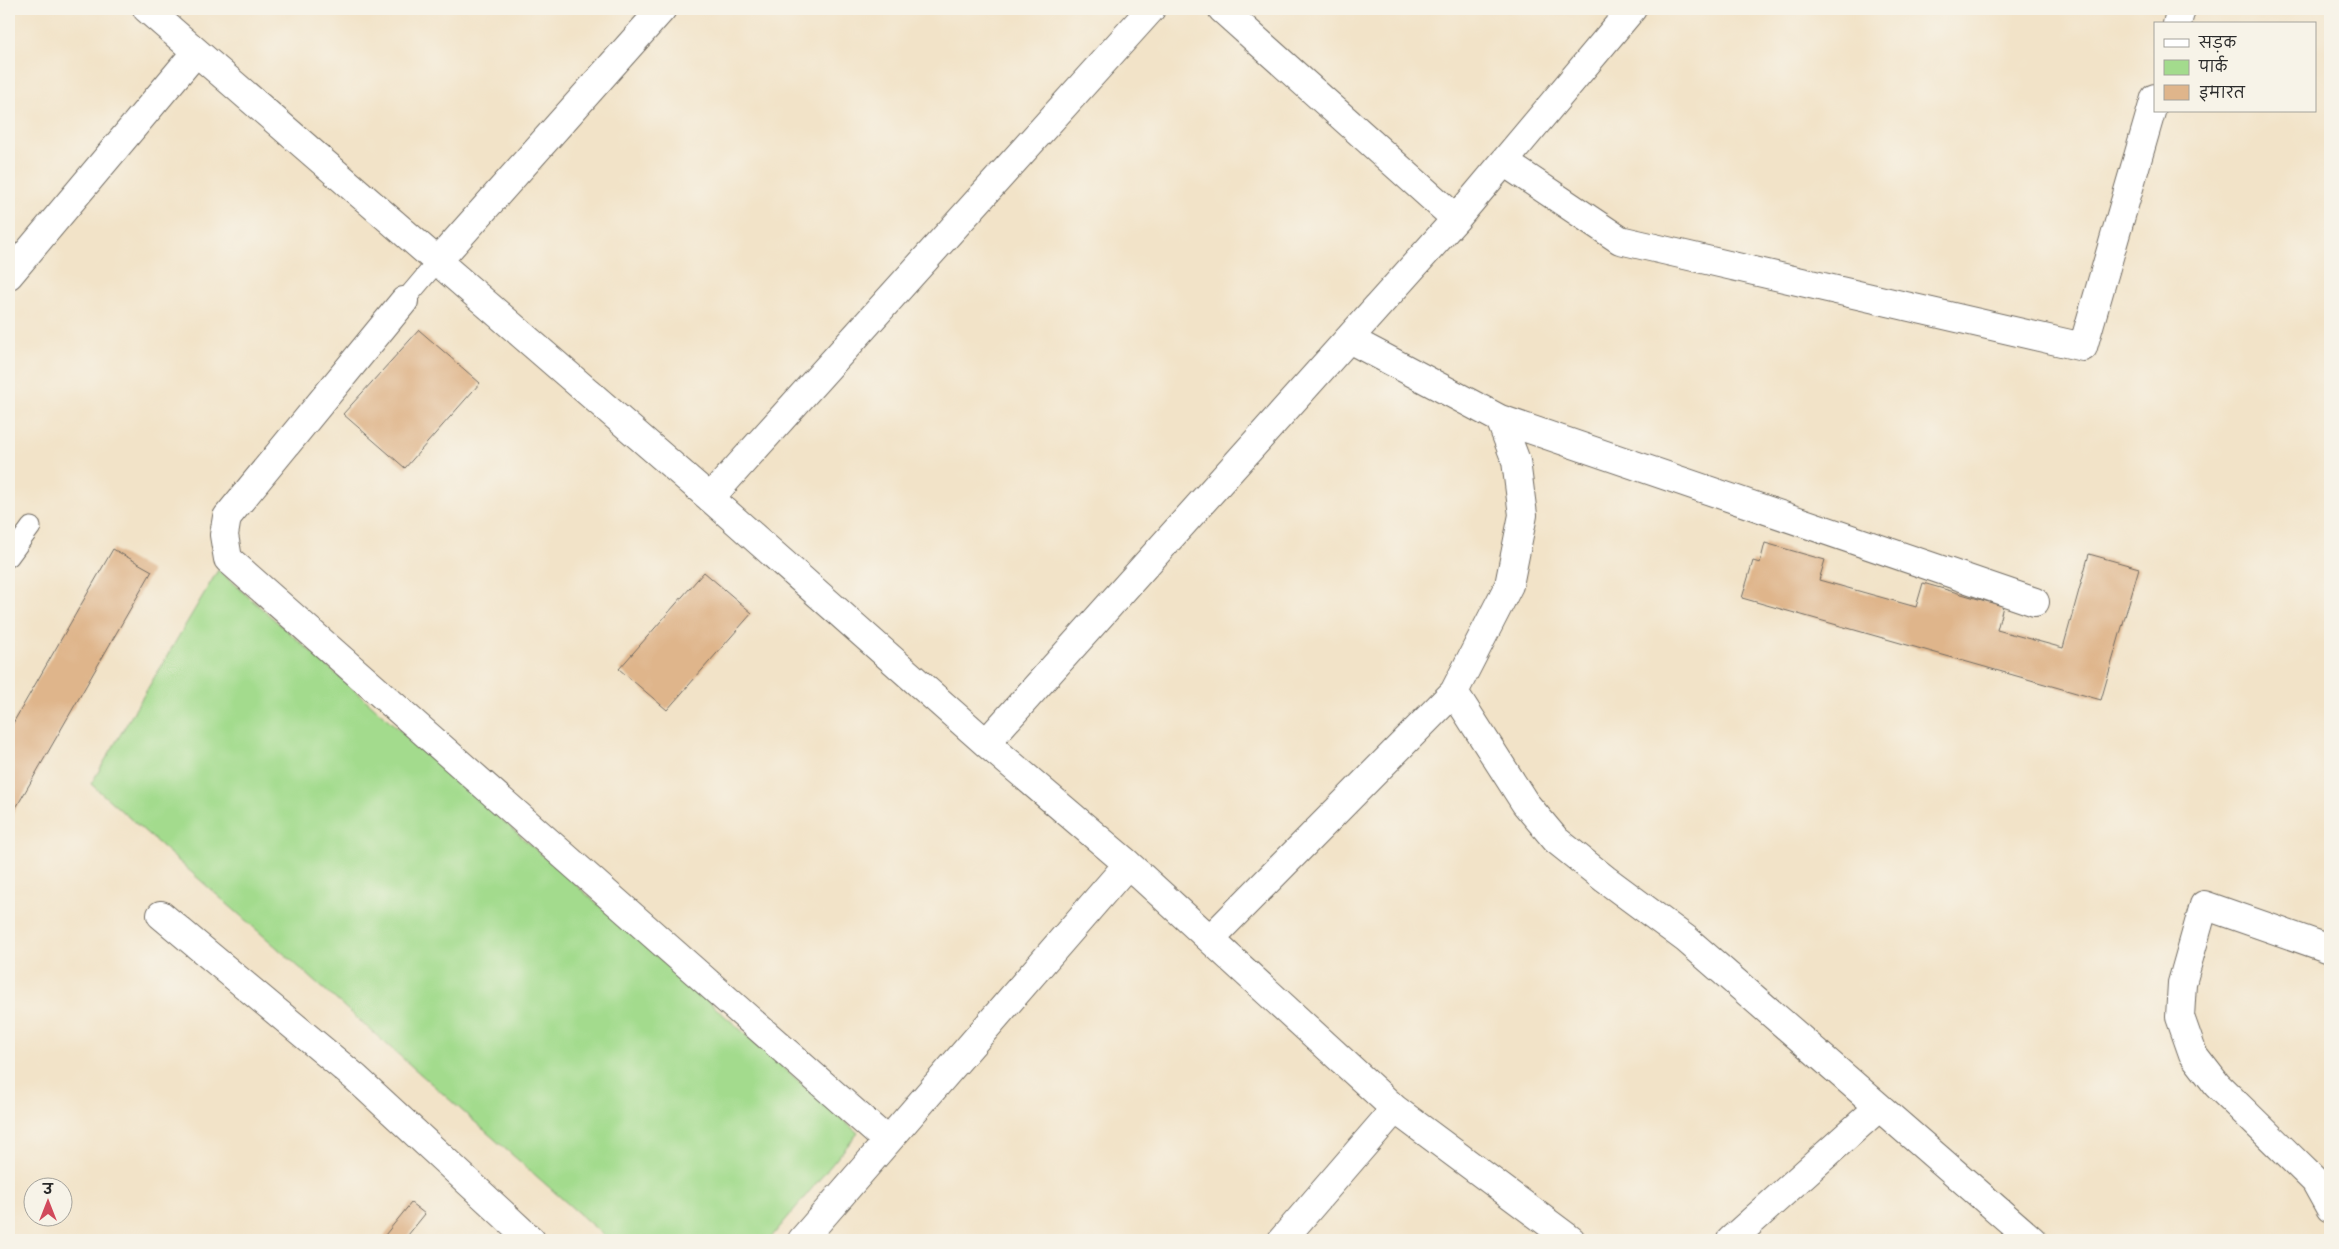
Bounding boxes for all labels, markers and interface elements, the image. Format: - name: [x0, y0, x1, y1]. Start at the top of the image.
- legend: [2154, 22, 2316, 112]
- text: सड़क: [2198, 34, 2237, 53]
- text: पार्क: [2198, 55, 2229, 77]
- text: इमारत: [2199, 84, 2246, 103]
- north arrow: [22, 1176, 72, 1226]
- text: उ: [41, 1181, 54, 1198]

